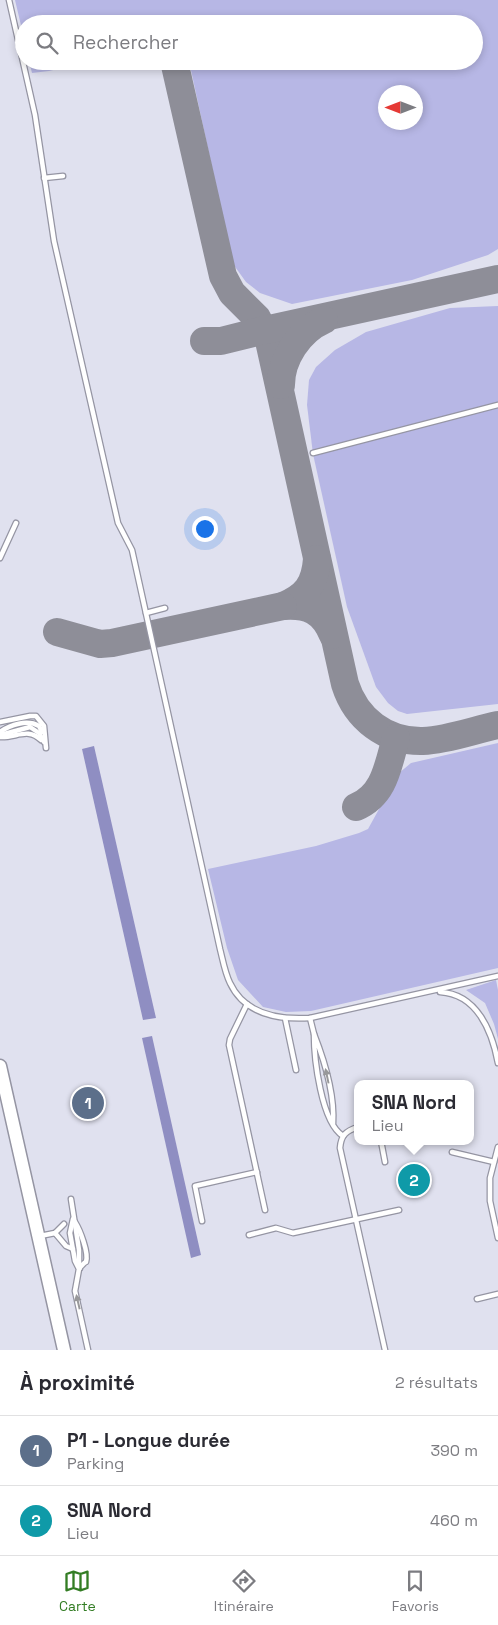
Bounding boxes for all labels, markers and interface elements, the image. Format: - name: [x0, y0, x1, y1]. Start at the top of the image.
- search box: [15, 15, 483, 70]
- icon: search: [33, 29, 61, 57]
- text: Rechercher: [73, 30, 179, 55]
- north arrow: [378, 85, 423, 130]
- your location: [192, 516, 218, 542]
- one-way arrow: [323, 1068, 331, 1084]
- popup: [354, 1080, 474, 1145]
- pin: 1: [72, 1084, 104, 1122]
- text: SNA Nord: [372, 1090, 456, 1115]
- text: Lieu: [372, 1115, 404, 1136]
- pin: 2: [398, 1161, 430, 1199]
- one-way arrow: [73, 1294, 81, 1310]
- text: À proximité: [20, 1369, 135, 1396]
- text: 2 résultats: [395, 1372, 478, 1393]
- text: P1 - Longue durée: [67, 1428, 230, 1453]
- text: 1: [32, 1440, 40, 1461]
- text: 390 m: [430, 1440, 478, 1461]
- text: Parking: [67, 1453, 124, 1474]
- text: SNA Nord: [67, 1498, 152, 1523]
- text: 2: [31, 1510, 41, 1531]
- text: 460 m: [430, 1510, 478, 1531]
- text: Lieu: [67, 1523, 99, 1544]
- tab: Carte: [59, 1567, 96, 1615]
- tab: Itinéraire: [214, 1567, 274, 1615]
- tab: Favoris: [392, 1567, 439, 1615]

